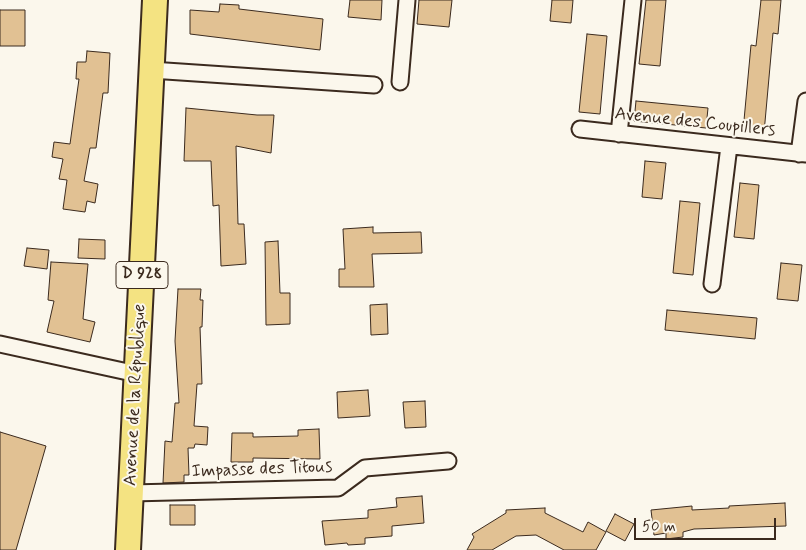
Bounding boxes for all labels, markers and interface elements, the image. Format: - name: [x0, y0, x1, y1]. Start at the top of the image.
- street label: Avenue des Coupillers: [614, 104, 776, 142]
- road number: D 928: [116, 262, 168, 288]
- street label: Avenue de la République: [120, 303, 152, 487]
- street label: Impasse des Titous: [191, 457, 333, 483]
- scale bar: [636, 508, 778, 540]
- text: 50 m: [642, 517, 676, 537]

